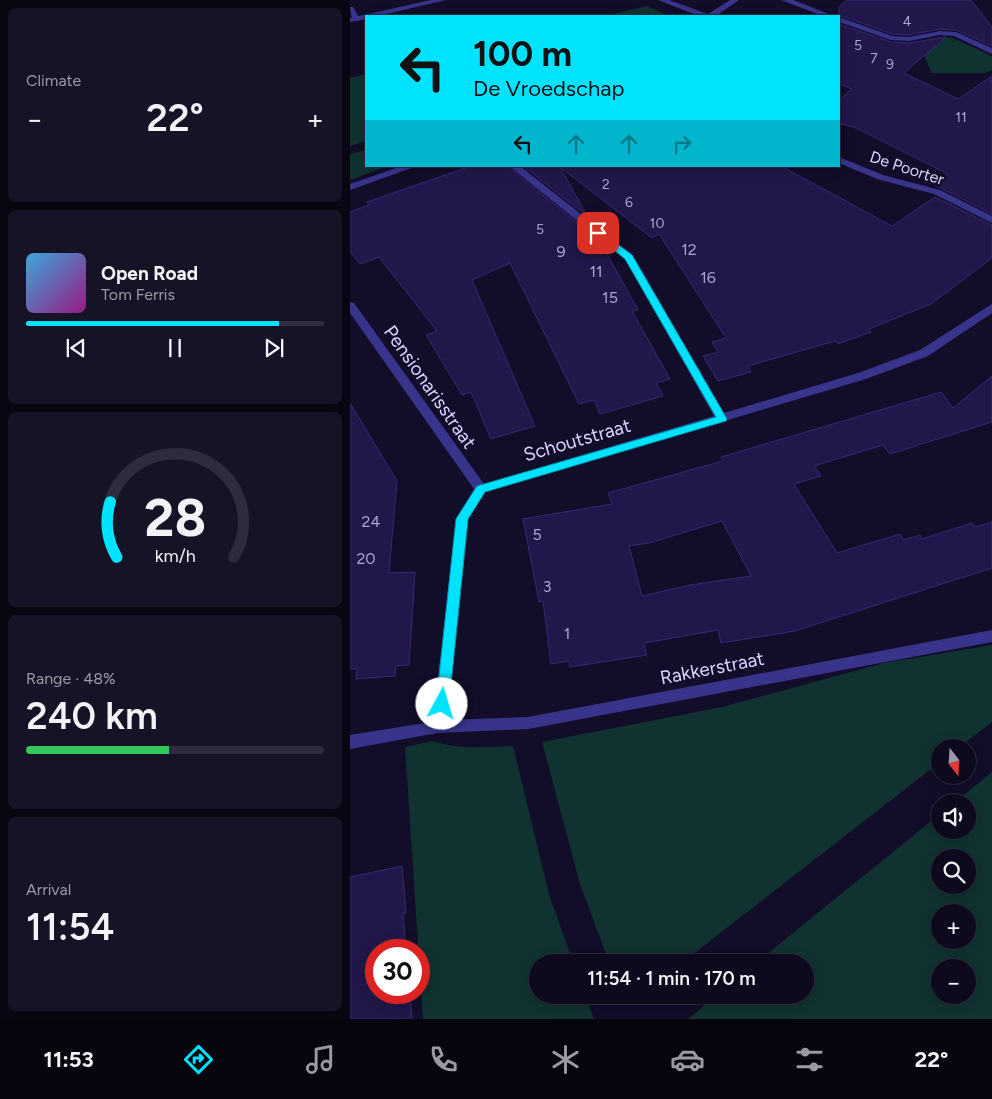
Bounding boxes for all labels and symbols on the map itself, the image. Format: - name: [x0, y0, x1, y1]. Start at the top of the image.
- house number: 4: [903, 13, 912, 30]
- house number: 5: [854, 37, 862, 54]
- house number: 7: [870, 50, 878, 67]
- house number: 9: [886, 56, 894, 73]
- house number: 11: [955, 109, 967, 126]
- street label: De Poorter: [867, 147, 947, 189]
- house number: 2: [602, 176, 610, 193]
- house number: 6: [625, 194, 633, 211]
- pin: [577, 212, 619, 254]
- house number: 10: [650, 215, 664, 232]
- house number: 5: [536, 221, 544, 238]
- house number: 12: [681, 240, 697, 259]
- house number: 9: [556, 242, 566, 261]
- house number: 11: [589, 262, 603, 281]
- house number: 16: [700, 268, 716, 287]
- house number: 15: [602, 288, 618, 307]
- street label: Pensionarisstraat: [379, 321, 481, 453]
- street label: Schoutstraat: [521, 414, 633, 466]
- house number: 24: [362, 512, 380, 531]
- house number: 5: [532, 525, 542, 544]
- house number: 20: [356, 549, 376, 568]
- house number: 3: [543, 577, 551, 596]
- house number: 1: [564, 624, 570, 643]
- street label: Rakkerstraat: [658, 647, 766, 689]
- position arrow: [415, 677, 467, 729]
- north arrow: [931, 739, 976, 784]
- speed limit sign: 30: [365, 939, 430, 1004]

